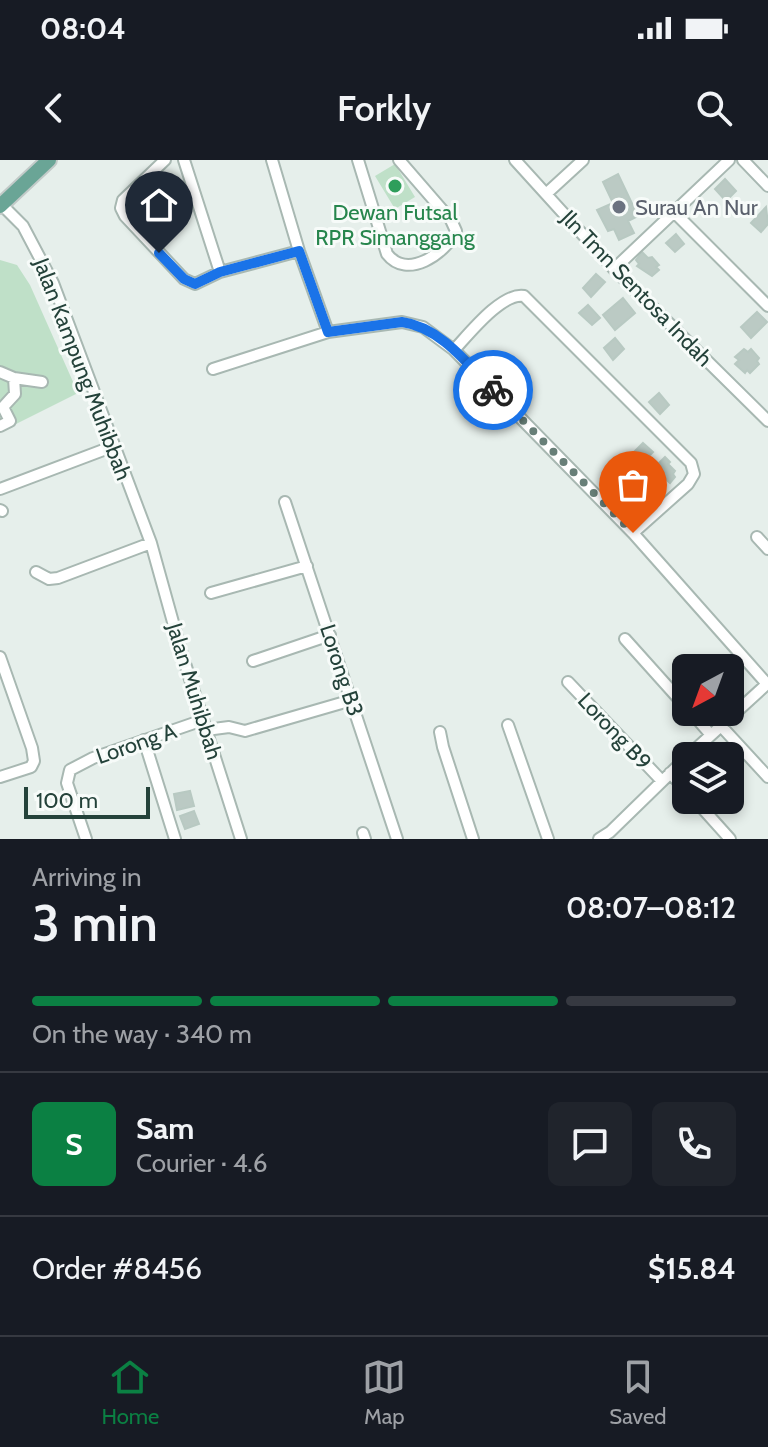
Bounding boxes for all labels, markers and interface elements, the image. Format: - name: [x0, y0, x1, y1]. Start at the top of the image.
- text: 08:04: [40, 10, 126, 47]
- icon: back: [32, 86, 76, 130]
- text: Forkly: [337, 86, 431, 130]
- icon: search: [692, 86, 736, 130]
- pin: [125, 171, 193, 253]
- marker: Dewan Futsal RPR Simanggang: [386, 177, 404, 195]
- icon: home: [137, 183, 181, 227]
- place label: Surau An Nur: [635, 194, 758, 221]
- marker: Surau An Nur: [610, 198, 628, 216]
- place label: Dewan Futsal RPR Simanggang: [315, 199, 476, 251]
- street label: Jln Tmn Sentosa Indah: [554, 204, 718, 372]
- street label: Jalan Kampung Muhibbah: [27, 253, 137, 484]
- courier: [453, 350, 533, 430]
- icon: bike: [471, 368, 515, 412]
- pin: [599, 451, 667, 533]
- icon: bag: [611, 463, 655, 507]
- street label: Jalan Muhibbah: [161, 619, 228, 763]
- street label: Lorong B3: [314, 621, 369, 719]
- north arrow: [672, 654, 744, 726]
- map controls: [672, 654, 744, 814]
- street label: Lorong B9: [572, 687, 657, 775]
- street label: Lorong A: [92, 717, 180, 770]
- button: layers: [672, 742, 744, 814]
- scale bar: [24, 783, 150, 819]
- text: 100 m: [36, 787, 98, 814]
- text: Arriving in: [32, 861, 142, 893]
- text: 08:07–08:12: [566, 889, 736, 926]
- text: 3 min: [32, 891, 158, 954]
- text: On the way · 340 m: [32, 1018, 252, 1050]
- button: chat: [548, 1102, 632, 1186]
- button: phone: [652, 1102, 736, 1186]
- text: Sam: [136, 1110, 194, 1147]
- text: S: [65, 1126, 83, 1163]
- text: Courier · 4.6: [136, 1147, 268, 1179]
- text: Order #8456: [32, 1250, 202, 1287]
- text: $15.84: [648, 1250, 736, 1287]
- tab: Home: [101, 1355, 159, 1430]
- tab: Map: [362, 1355, 406, 1430]
- tab: Saved: [609, 1355, 666, 1430]

